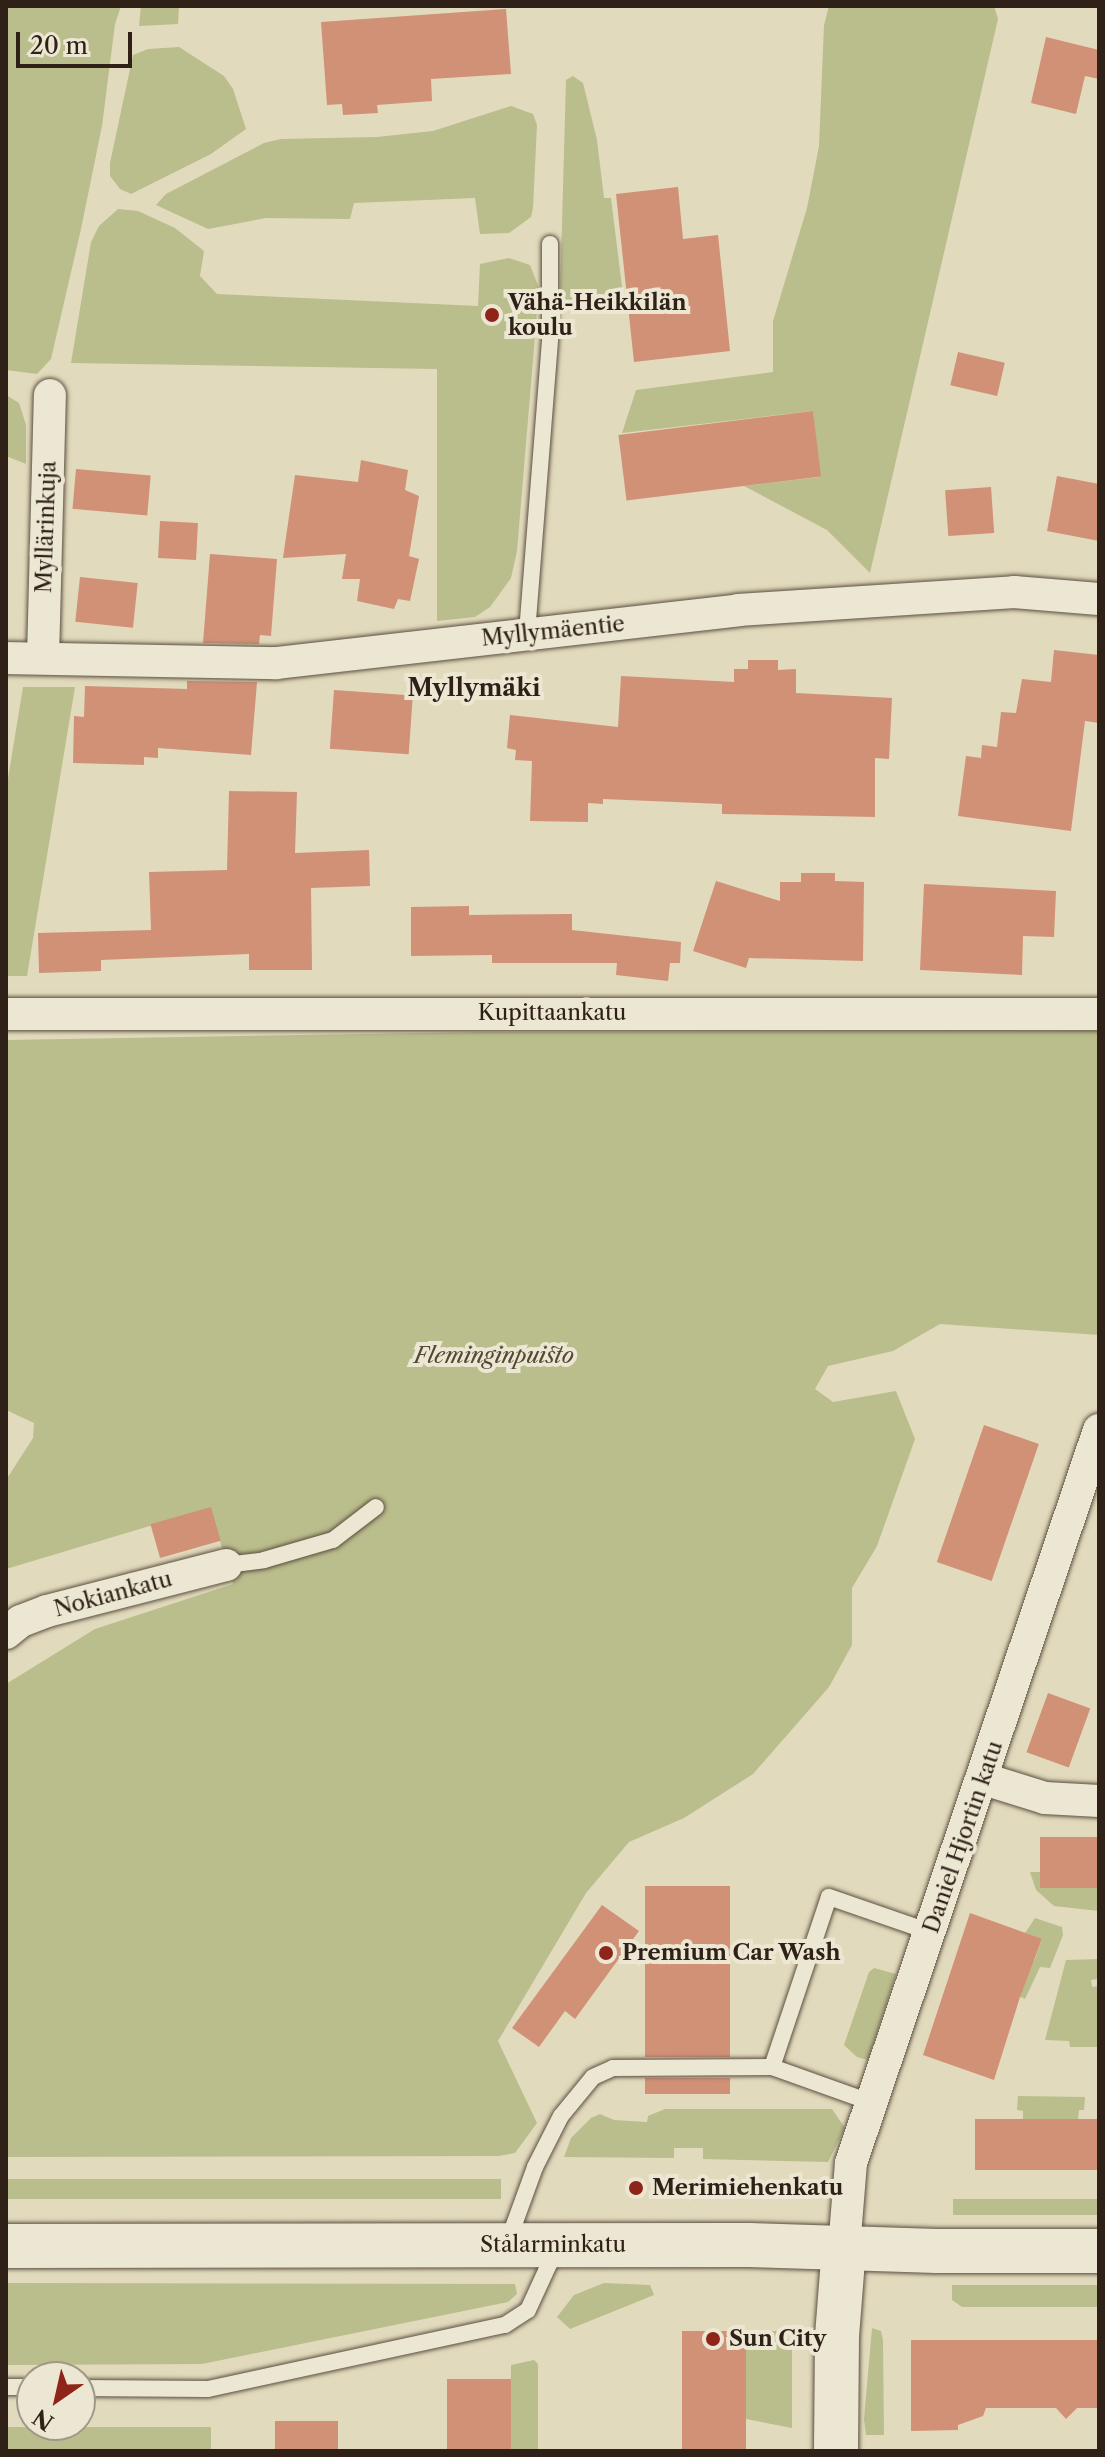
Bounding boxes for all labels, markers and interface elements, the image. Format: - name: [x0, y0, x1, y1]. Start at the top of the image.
- scale bar: [20, 16, 136, 66]
- text: 20 m: [30, 31, 88, 60]
- place label: Vähä-Heikkilän koulu: [508, 289, 687, 340]
- marker: Vähä-Heikkilän koulu: [483, 306, 501, 324]
- street label: Myllärinkuja: [30, 460, 62, 594]
- street label: Myllymäentie: [480, 610, 626, 652]
- district label: Myllymäki: [407, 674, 541, 702]
- street label: Kupittaankatu: [478, 1000, 626, 1026]
- park label: Fleminginpuisto: [414, 1343, 574, 1369]
- street label: Nokiankatu: [51, 1566, 175, 1622]
- street label: Daniel Hjortin katu: [918, 1737, 1008, 1937]
- place label: Premium Car Wash: [622, 1940, 842, 1966]
- marker: Premium Car Wash: [597, 1944, 615, 1962]
- place label: Merimiehenkatu: [652, 2175, 843, 2201]
- marker: Merimiehenkatu: [627, 2179, 645, 2197]
- street label: Stålarminkatu: [480, 2232, 626, 2258]
- place label: Sun City: [729, 2326, 826, 2352]
- marker: Sun City: [704, 2330, 722, 2348]
- north arrow: [16, 2361, 96, 2441]
- text: N: [28, 2403, 59, 2436]

